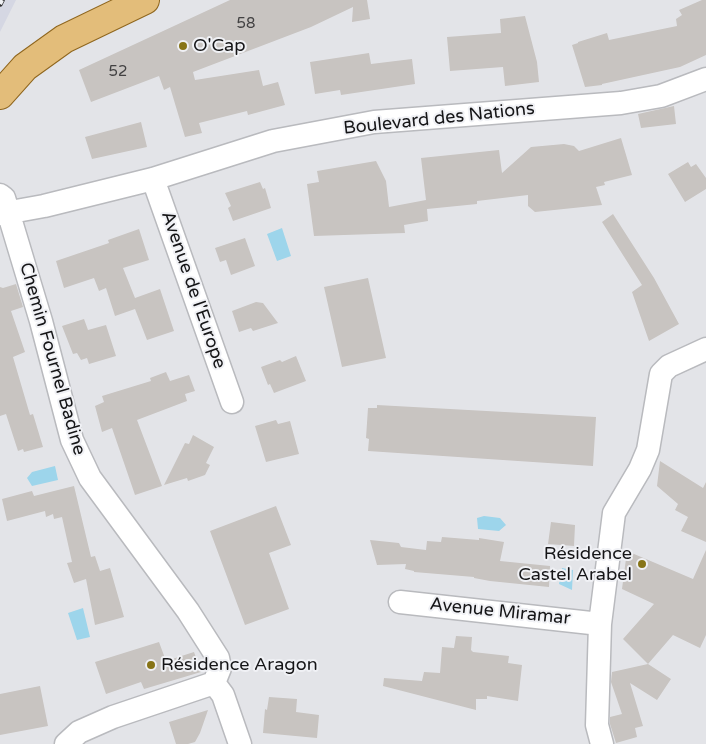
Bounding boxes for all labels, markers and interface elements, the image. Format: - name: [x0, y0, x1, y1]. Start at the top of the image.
- house number: 58: [237, 15, 255, 33]
- place label: O'Cap: [193, 35, 246, 57]
- marker: O'Cap: [177, 40, 189, 52]
- house number: 52: [109, 63, 127, 81]
- street label: Boulevard des Nations: [342, 98, 536, 140]
- street label: Avenue de l'Europe: [156, 208, 230, 372]
- street label: Chemin Fournel Badine: [14, 260, 90, 458]
- place label: Résidence Castel Arabel: [518, 543, 632, 586]
- marker: Résidence Castel Arabel: [636, 558, 648, 570]
- street label: Avenue Miramar: [429, 594, 571, 630]
- place label: Résidence Aragon: [161, 654, 318, 676]
- marker: Résidence Aragon: [145, 659, 157, 671]

